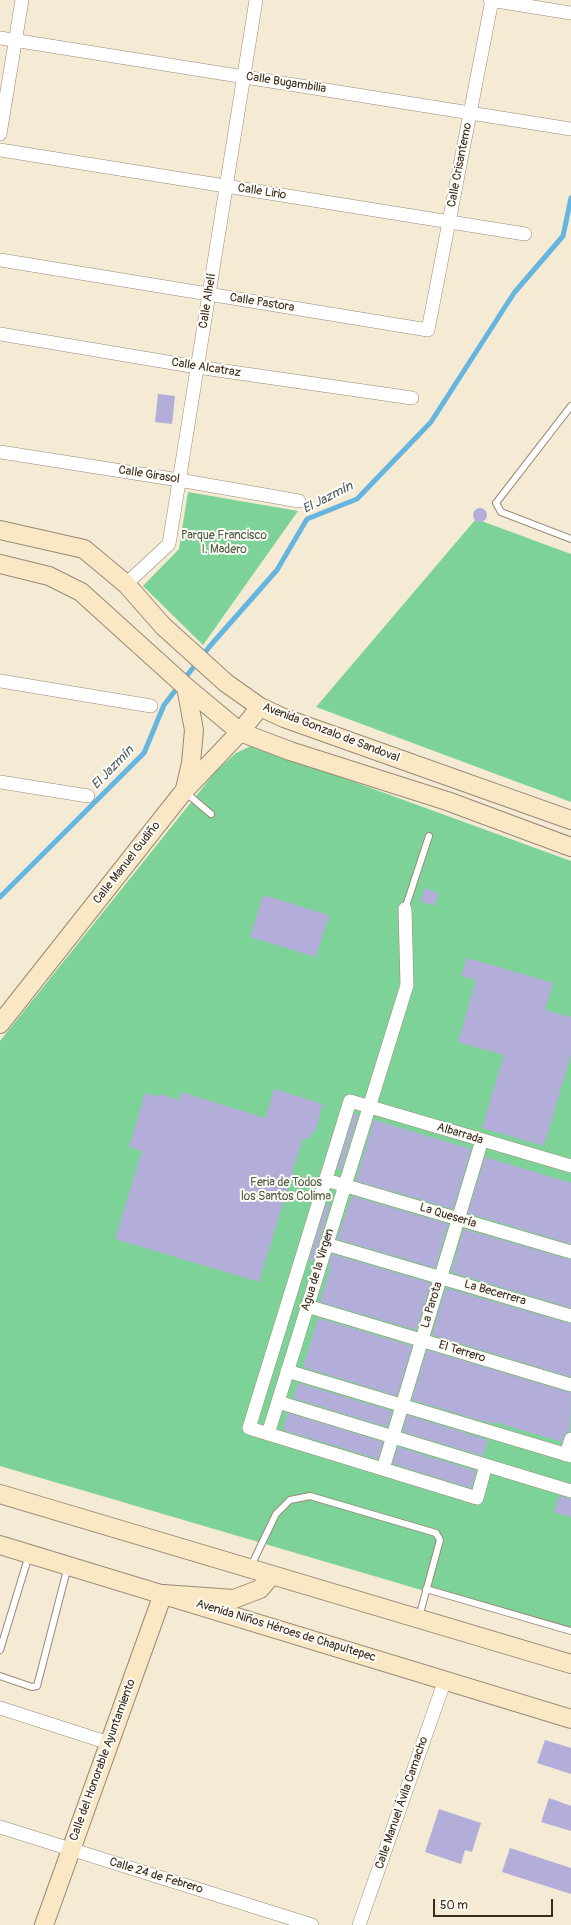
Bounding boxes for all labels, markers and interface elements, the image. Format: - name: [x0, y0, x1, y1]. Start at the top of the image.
- street label: Calle Bugambilia: [245, 70, 327, 96]
- street label: Calle Crisantemo: [445, 121, 475, 209]
- street label: Calle Lirio: [237, 181, 287, 203]
- street label: Calle Alhelí: [197, 272, 219, 330]
- street label: Calle Pastora: [229, 291, 295, 315]
- street label: Calle Alcatraz: [170, 355, 242, 381]
- street label: Calle Girasol: [117, 463, 181, 487]
- water label: El Jazmín: [300, 479, 356, 517]
- park label: Parque Francisco I. Madero: [181, 529, 267, 557]
- street label: Avenida Gonzalo de Sandoval: [261, 700, 401, 766]
- water label: El Jazmín: [89, 743, 137, 793]
- street label: Calle Manuel Gudiño: [90, 819, 164, 907]
- street label: Albarrada: [435, 1120, 485, 1148]
- park label: Feria de Todos los Santos Colima: [241, 1176, 331, 1204]
- street label: La Quesería: [418, 1201, 478, 1231]
- street label: Agua de la Virgen: [299, 1227, 337, 1313]
- street label: La Becerrera: [462, 1277, 528, 1309]
- street label: La Parota: [418, 1280, 446, 1330]
- street label: El Terrero: [437, 1338, 487, 1366]
- street label: Avenida Niños Héroes de Chapultepec: [194, 1597, 378, 1665]
- street label: Calle del Honorable Ayuntamiento: [67, 1677, 139, 1843]
- street label: Calle Manuel Ávila Camacho: [373, 1735, 431, 1871]
- street label: Calle 24 de Febrero: [107, 1855, 205, 1897]
- scale bar: [435, 1891, 555, 1917]
- text: 50 m: [440, 1898, 468, 1913]

